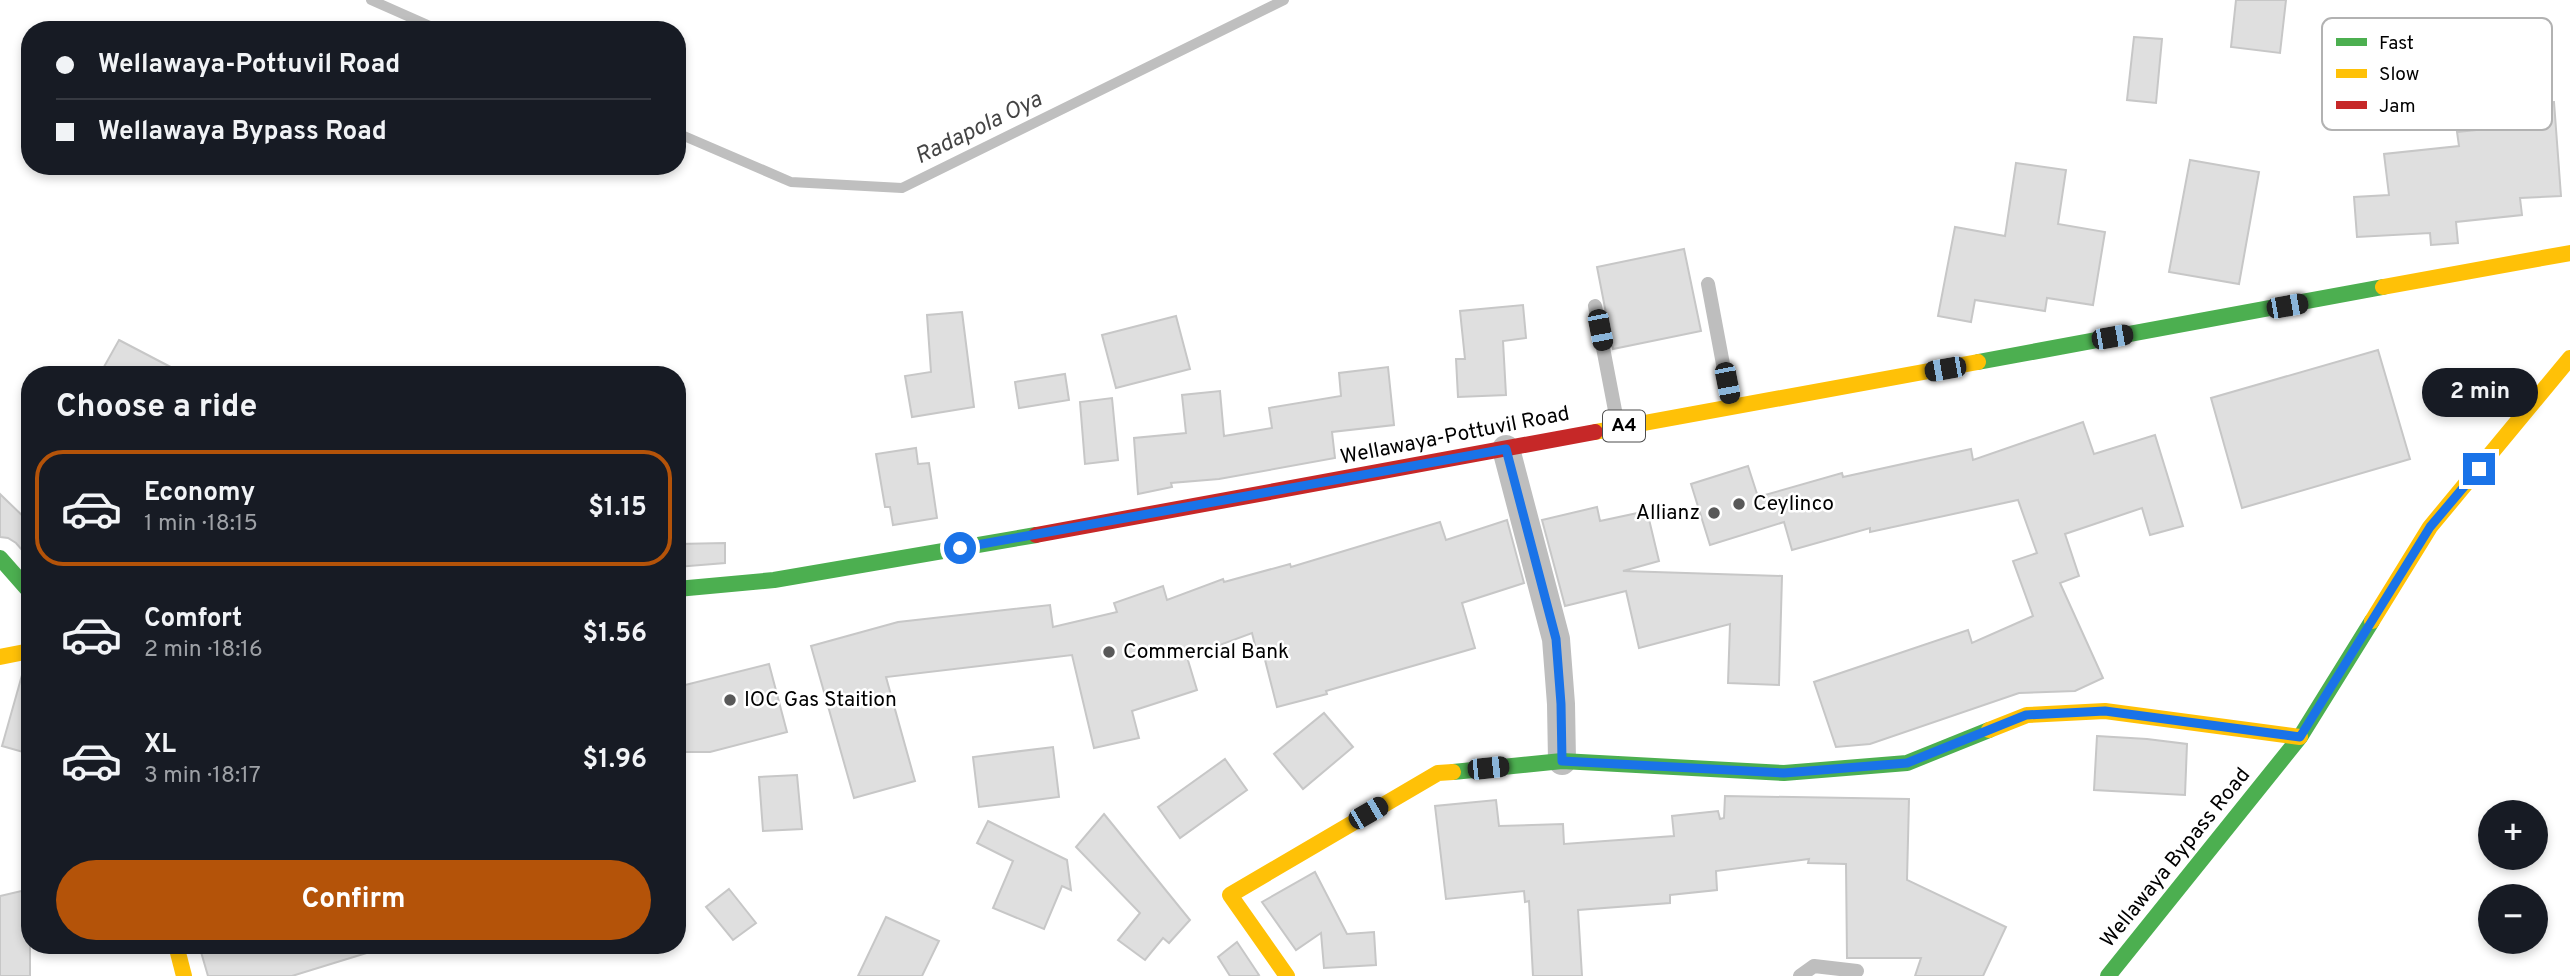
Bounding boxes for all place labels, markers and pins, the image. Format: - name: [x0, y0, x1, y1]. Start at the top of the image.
- place label: Ceylinco: [1753, 491, 1834, 518]
- marker: Ceylinco: [1731, 496, 1747, 512]
- place label: Allianz: [1636, 500, 1700, 527]
- marker: Allianz: [1706, 505, 1722, 521]
- place label: Commercial Bank: [1123, 639, 1289, 666]
- marker: Commercial Bank: [1101, 644, 1117, 660]
- place label: IOC Gas Staition: [744, 687, 897, 714]
- marker: IOC Gas Staition: [722, 692, 738, 708]

